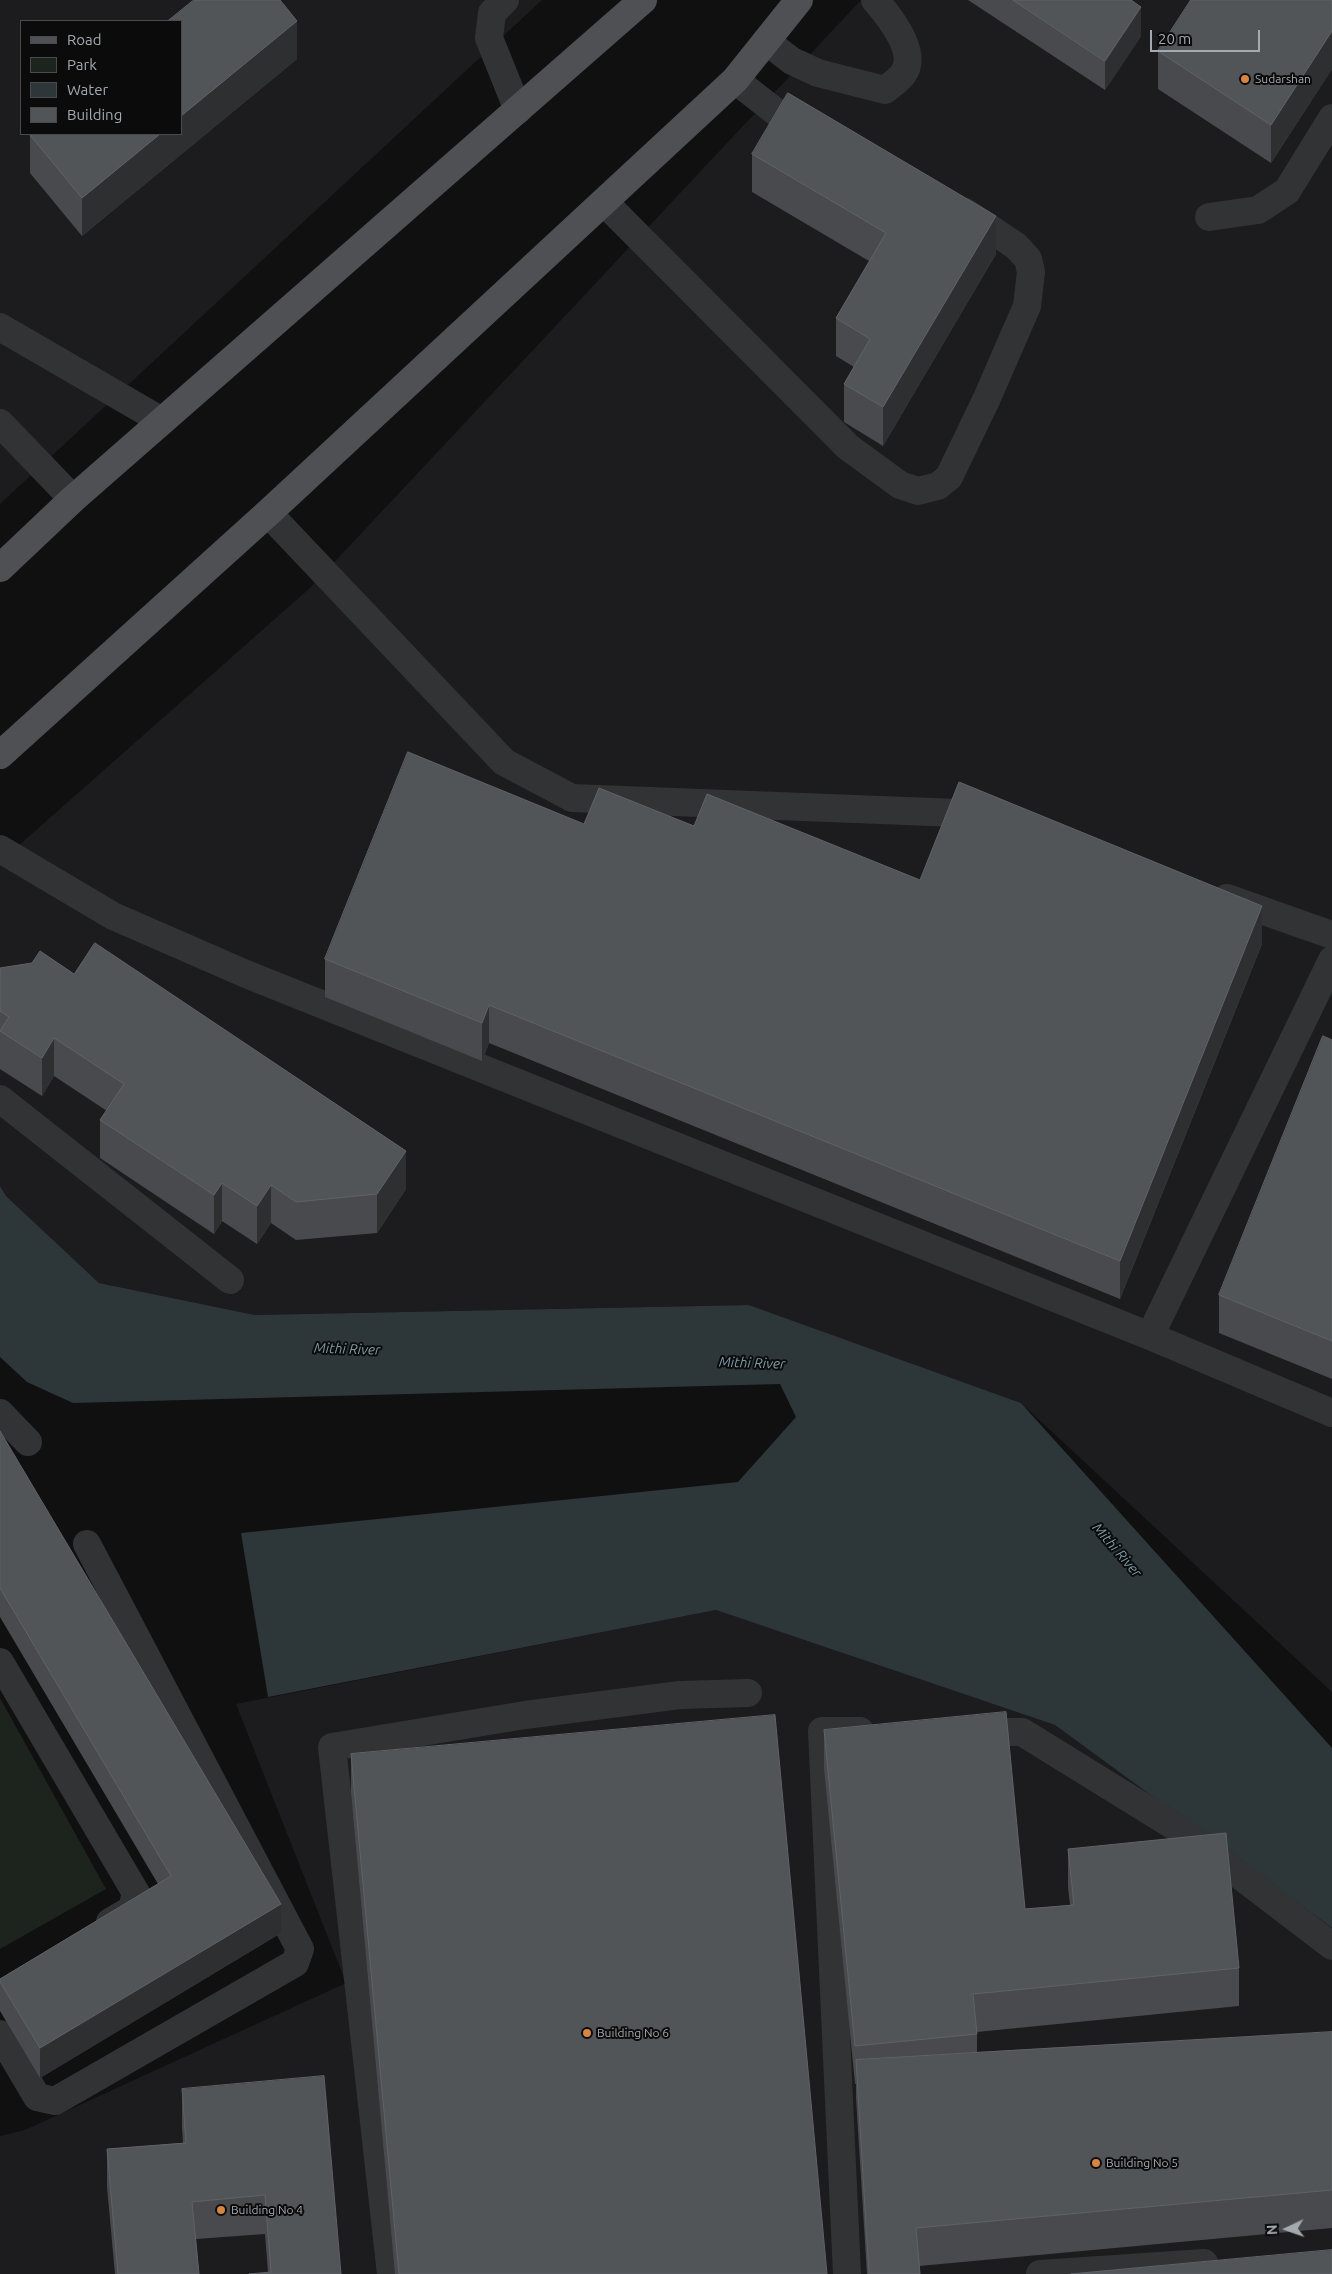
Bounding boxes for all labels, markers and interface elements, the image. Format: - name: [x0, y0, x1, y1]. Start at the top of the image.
- legend: [20, 20, 182, 135]
- scale bar: [1152, 20, 1262, 52]
- text: 20 m: [1158, 30, 1191, 47]
- text: Road: [67, 31, 102, 48]
- text: Park: [67, 56, 97, 73]
- place label: Sudarshan: [1255, 72, 1311, 86]
- marker: Sudarshan: [1239, 73, 1251, 85]
- text: Water: [67, 81, 108, 98]
- text: Building: [67, 106, 122, 123]
- water label: Mithi River: [313, 1339, 381, 1359]
- water label: Mithi River: [718, 1353, 786, 1373]
- water label: Mithi River: [1089, 1519, 1145, 1581]
- place label: Building No 6: [597, 2026, 669, 2040]
- marker: Building No 6: [581, 2027, 593, 2039]
- place label: Building No 5: [1106, 2156, 1178, 2170]
- marker: Building No 5: [1090, 2157, 1102, 2169]
- place label: Building No 4: [231, 2203, 303, 2217]
- marker: Building No 4: [215, 2204, 227, 2216]
- north arrow: [1262, 2204, 1312, 2254]
- text: N: [1264, 2224, 1280, 2235]

